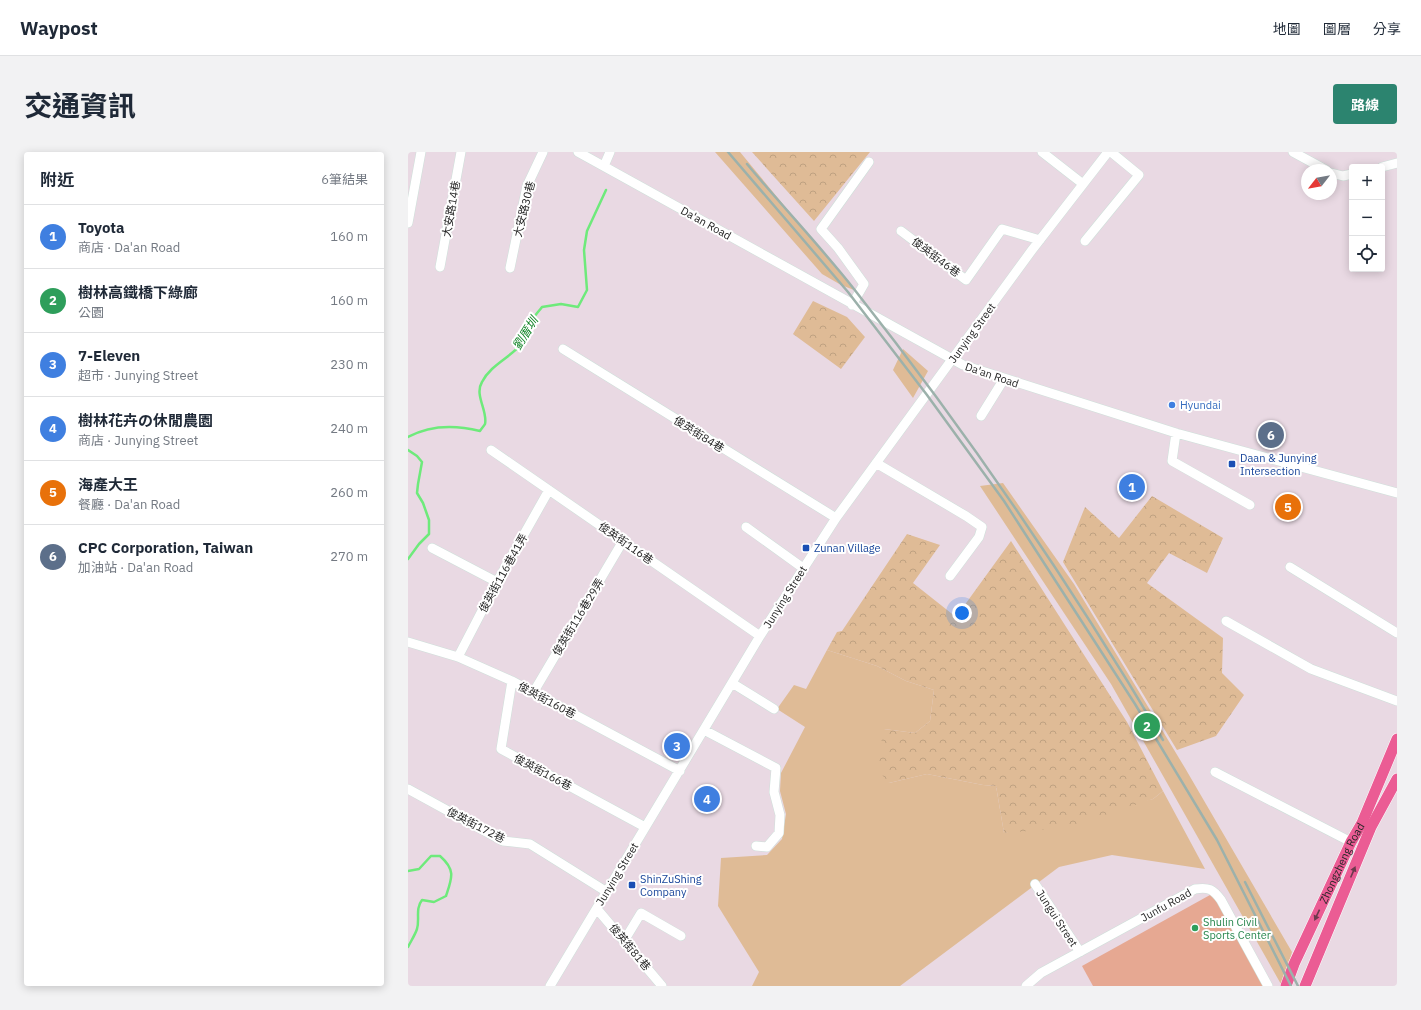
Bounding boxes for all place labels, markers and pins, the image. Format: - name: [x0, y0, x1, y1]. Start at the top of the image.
- place label: Hyundai: [1180, 398, 1221, 412]
- marker: Hyundai: [1167, 400, 1177, 410]
- pin: 6: [1258, 420, 1284, 450]
- place label: Daan & Junying Intersection: [1240, 451, 1317, 478]
- marker: Daan & Junying Intersection: [1227, 459, 1237, 469]
- pin: 1: [1119, 472, 1145, 502]
- pin: 5: [1275, 492, 1301, 522]
- place label: Zunan Village: [814, 541, 881, 555]
- marker: Zunan Village: [801, 543, 811, 553]
- pin: 2: [1134, 711, 1160, 741]
- pin: 3: [664, 731, 690, 761]
- pin: 4: [694, 784, 720, 814]
- place label: ShinZuShing Company: [640, 872, 702, 899]
- marker: ShinZuShing Company: [627, 880, 637, 890]
- place label: Shulin Civil Sports Center: [1203, 915, 1271, 942]
- marker: Shulin Civil Sports Center: [1190, 923, 1200, 933]

